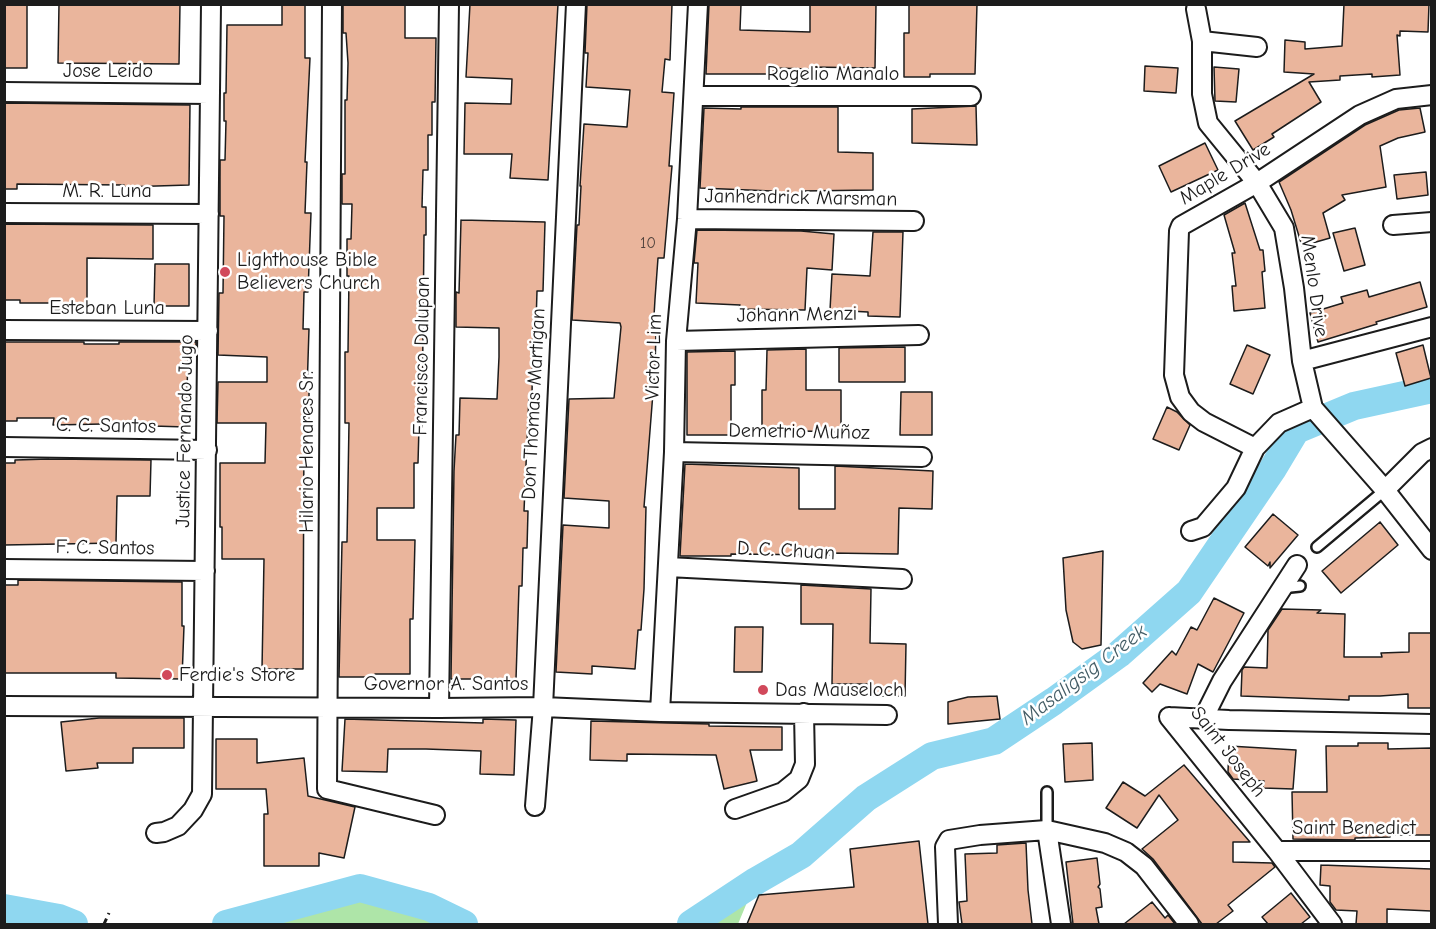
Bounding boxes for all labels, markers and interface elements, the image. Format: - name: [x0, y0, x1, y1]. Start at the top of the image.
- street label: Jose Leido: [63, 59, 153, 83]
- street label: Rogelio Manalo: [767, 62, 899, 86]
- street label: Maple Drive: [1175, 137, 1275, 211]
- street label: M. R. Luna: [62, 179, 152, 203]
- street label: Janhendrick Marsman: [704, 184, 898, 212]
- house number: 10: [640, 233, 656, 253]
- street label: Menlo Drive: [1295, 234, 1333, 338]
- place label: Lighthouse Bible Believers Church: [237, 248, 380, 295]
- marker: Lighthouse Bible Believers Church: [218, 265, 232, 279]
- street label: Francisco Dalupan: [409, 276, 435, 436]
- street label: Esteban Luna: [49, 296, 165, 320]
- street label: Johann Menzi: [736, 302, 858, 328]
- street label: Don Thomas Martigan: [517, 308, 551, 500]
- street label: Victor Lim: [641, 313, 667, 401]
- street label: Justice Fernando Jugo: [171, 334, 199, 528]
- street label: Hilario Henares Sr.: [295, 371, 319, 533]
- street label: C. C. Santos: [56, 413, 156, 439]
- street label: Demetrio Muñoz: [728, 419, 870, 445]
- street label: F. C. Santos: [55, 535, 155, 561]
- street label: D. C. Chuan: [736, 536, 836, 566]
- water label: Masaligsig Creek: [1016, 619, 1152, 731]
- place label: Ferdie's Store: [179, 663, 295, 687]
- marker: Ferdie's Store: [160, 668, 174, 682]
- street label: Governor A. Santos: [364, 672, 528, 696]
- place label: Das Mauseloch: [775, 678, 904, 702]
- marker: Das Mauseloch: [756, 683, 770, 697]
- street label: Saint Joseph: [1185, 702, 1271, 802]
- street label: Saint Benedict: [1292, 816, 1416, 840]

